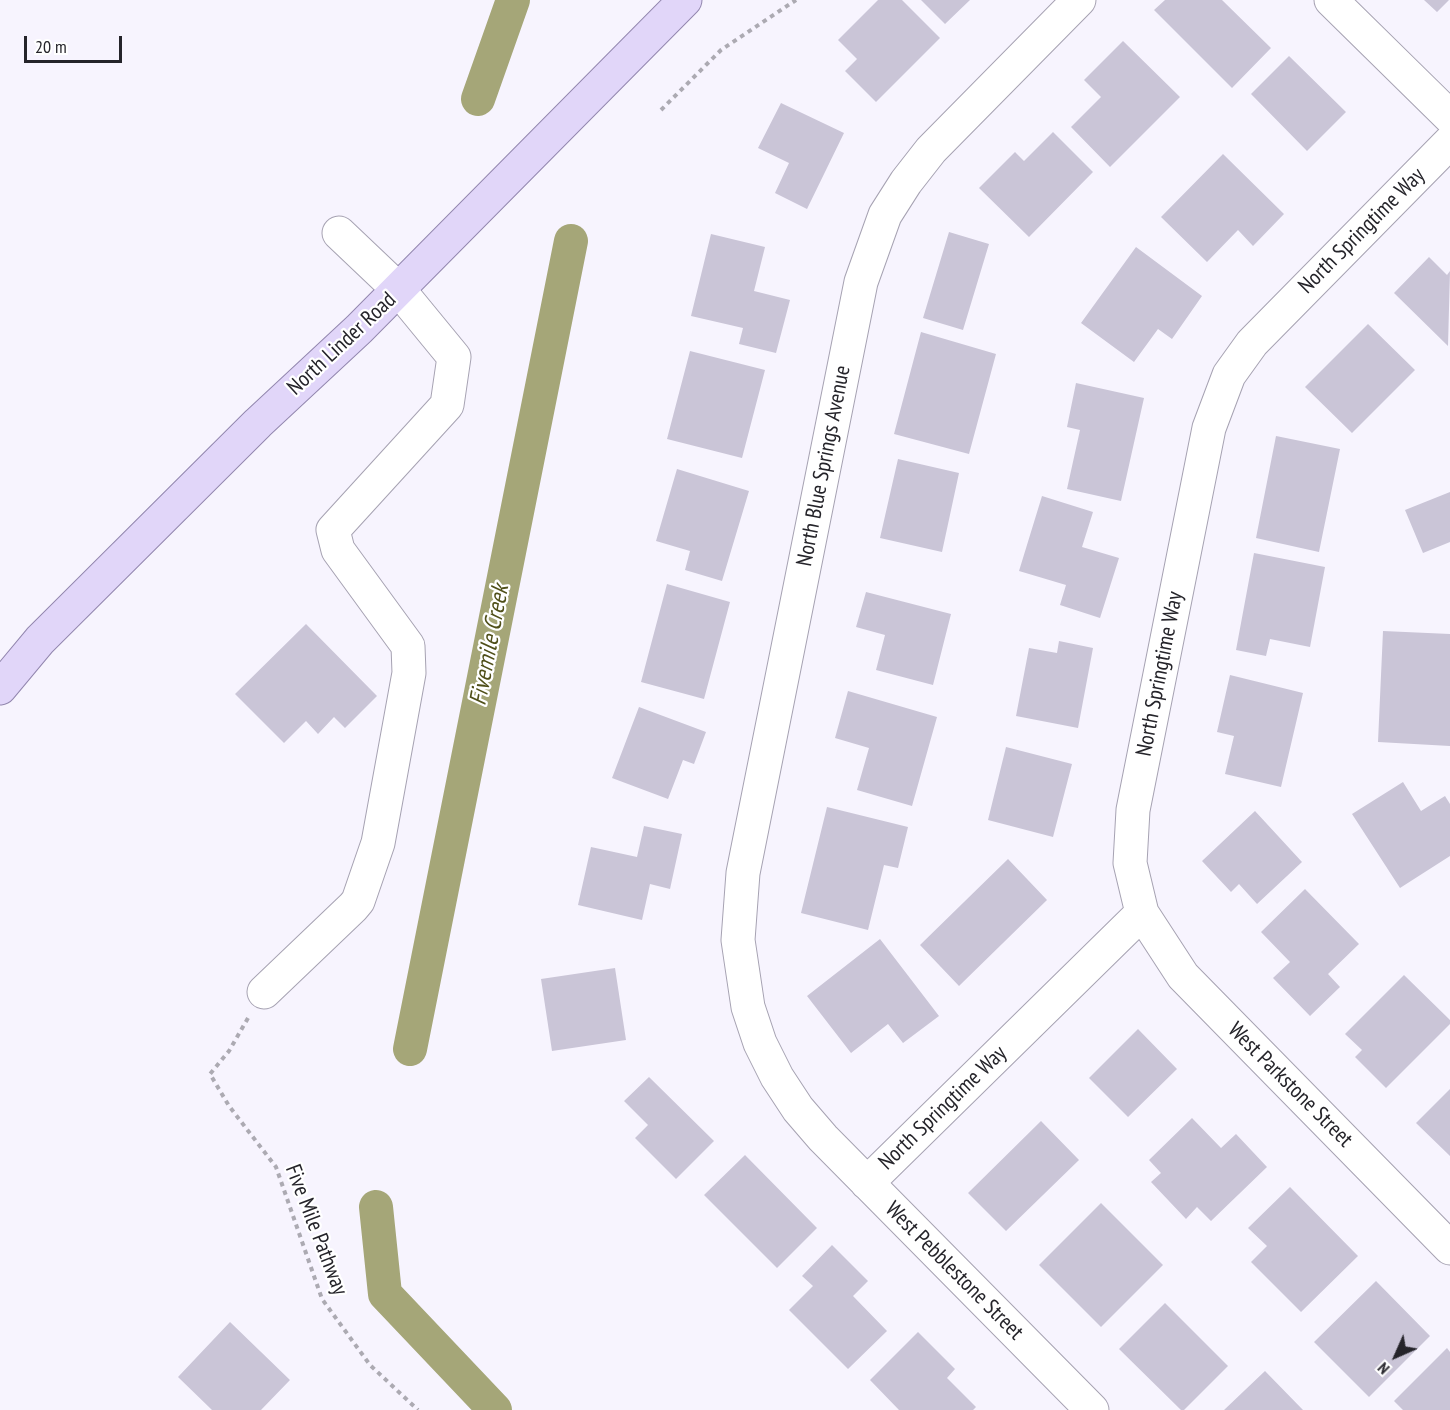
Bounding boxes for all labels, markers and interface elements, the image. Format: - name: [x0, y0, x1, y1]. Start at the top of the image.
- scale bar: [27, 24, 124, 62]
- text: 20 m: [35, 35, 67, 58]
- street label: North Springtime Way: [1294, 163, 1430, 299]
- street label: North Linder Road: [282, 287, 402, 401]
- street label: North Blue Springs Avenue: [792, 363, 856, 569]
- water label: Fivemile Creek: [464, 582, 516, 708]
- street label: North Springtime Way: [1131, 589, 1189, 759]
- street label: West Parkstone Street: [1222, 1017, 1358, 1153]
- street label: North Springtime Way: [874, 1040, 1012, 1176]
- street label: Five Mile Pathway: [279, 1161, 353, 1299]
- street label: West Pebblestone Street: [879, 1196, 1029, 1346]
- north arrow: [1366, 1326, 1426, 1386]
- text: N: [1373, 1359, 1393, 1379]

